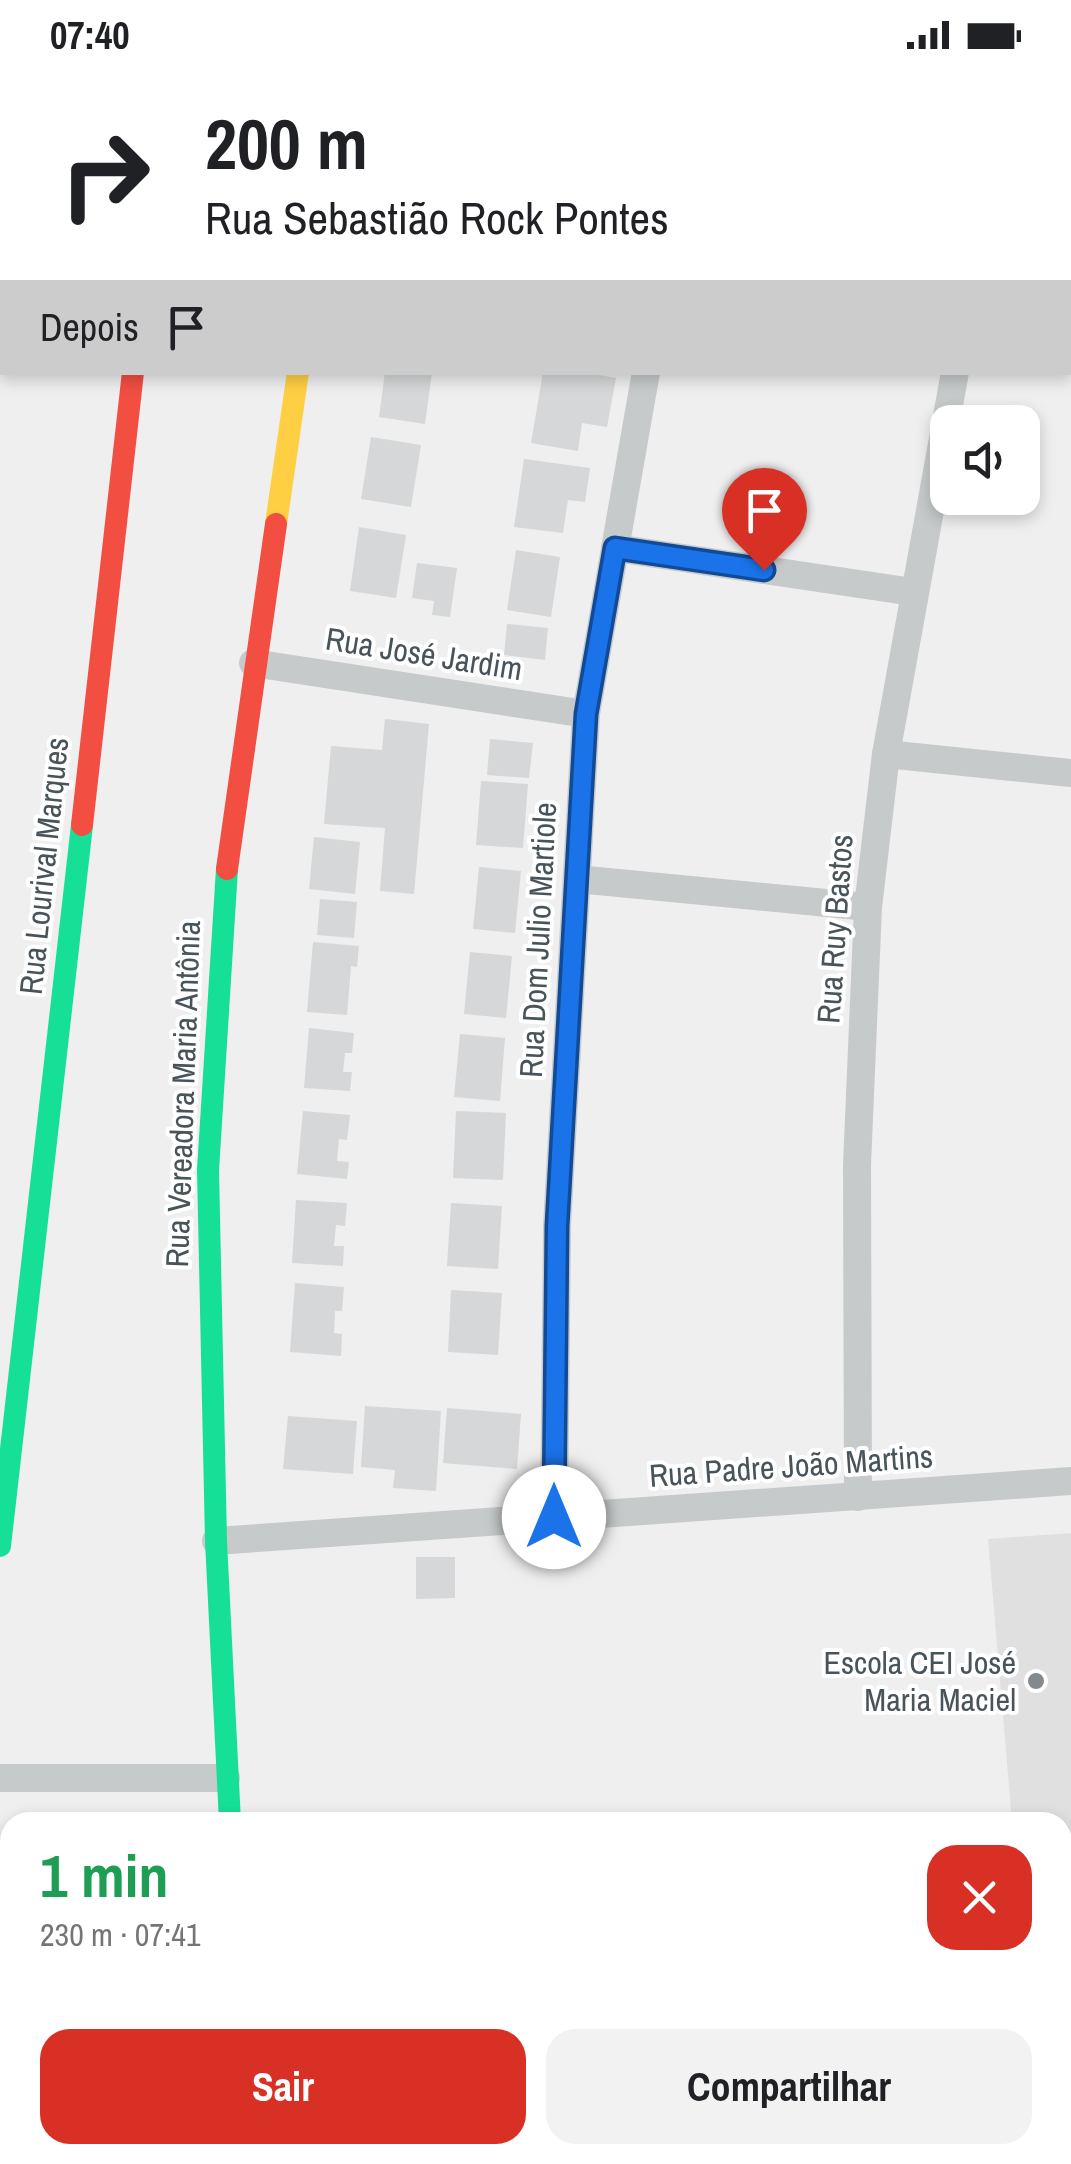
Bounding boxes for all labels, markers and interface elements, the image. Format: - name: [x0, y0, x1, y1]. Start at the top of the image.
- text: 07:40: [50, 10, 130, 61]
- text: 200 m: [205, 97, 368, 191]
- icon: right: [40, 110, 170, 240]
- text: Rua Sebastião Rock Pontes: [205, 187, 669, 248]
- icon: arrive: [159, 300, 214, 355]
- text: Depois: [40, 302, 139, 353]
- map controls: [930, 405, 1040, 515]
- button: sound: [930, 405, 1040, 515]
- pin: [722, 468, 807, 571]
- icon: arrive: [737, 483, 792, 538]
- street label: Rua José Jardim: [323, 617, 525, 690]
- street label: Rua Lourival Marques: [9, 735, 78, 997]
- street label: Rua Dom Julio Martiole: [509, 801, 566, 1079]
- street label: Rua Ruy Bastos: [806, 833, 863, 1025]
- street label: Rua Vereadora Maria Antônia: [155, 919, 210, 1268]
- street label: Rua Padre João Martins: [648, 1434, 934, 1497]
- position arrow: [502, 1465, 606, 1569]
- place label: Escola CEI José Maria Maciel: [823, 1641, 1016, 1721]
- marker: Escola CEI José Maria Maciel: [1025, 1670, 1047, 1692]
- text: 1 min: [40, 1835, 169, 1916]
- button: close: [927, 1845, 1032, 1950]
- text: 230 m · 07:41: [40, 1913, 200, 1956]
- button: Sair: [40, 2029, 526, 2144]
- button: Compartilhar: [546, 2029, 1032, 2144]

